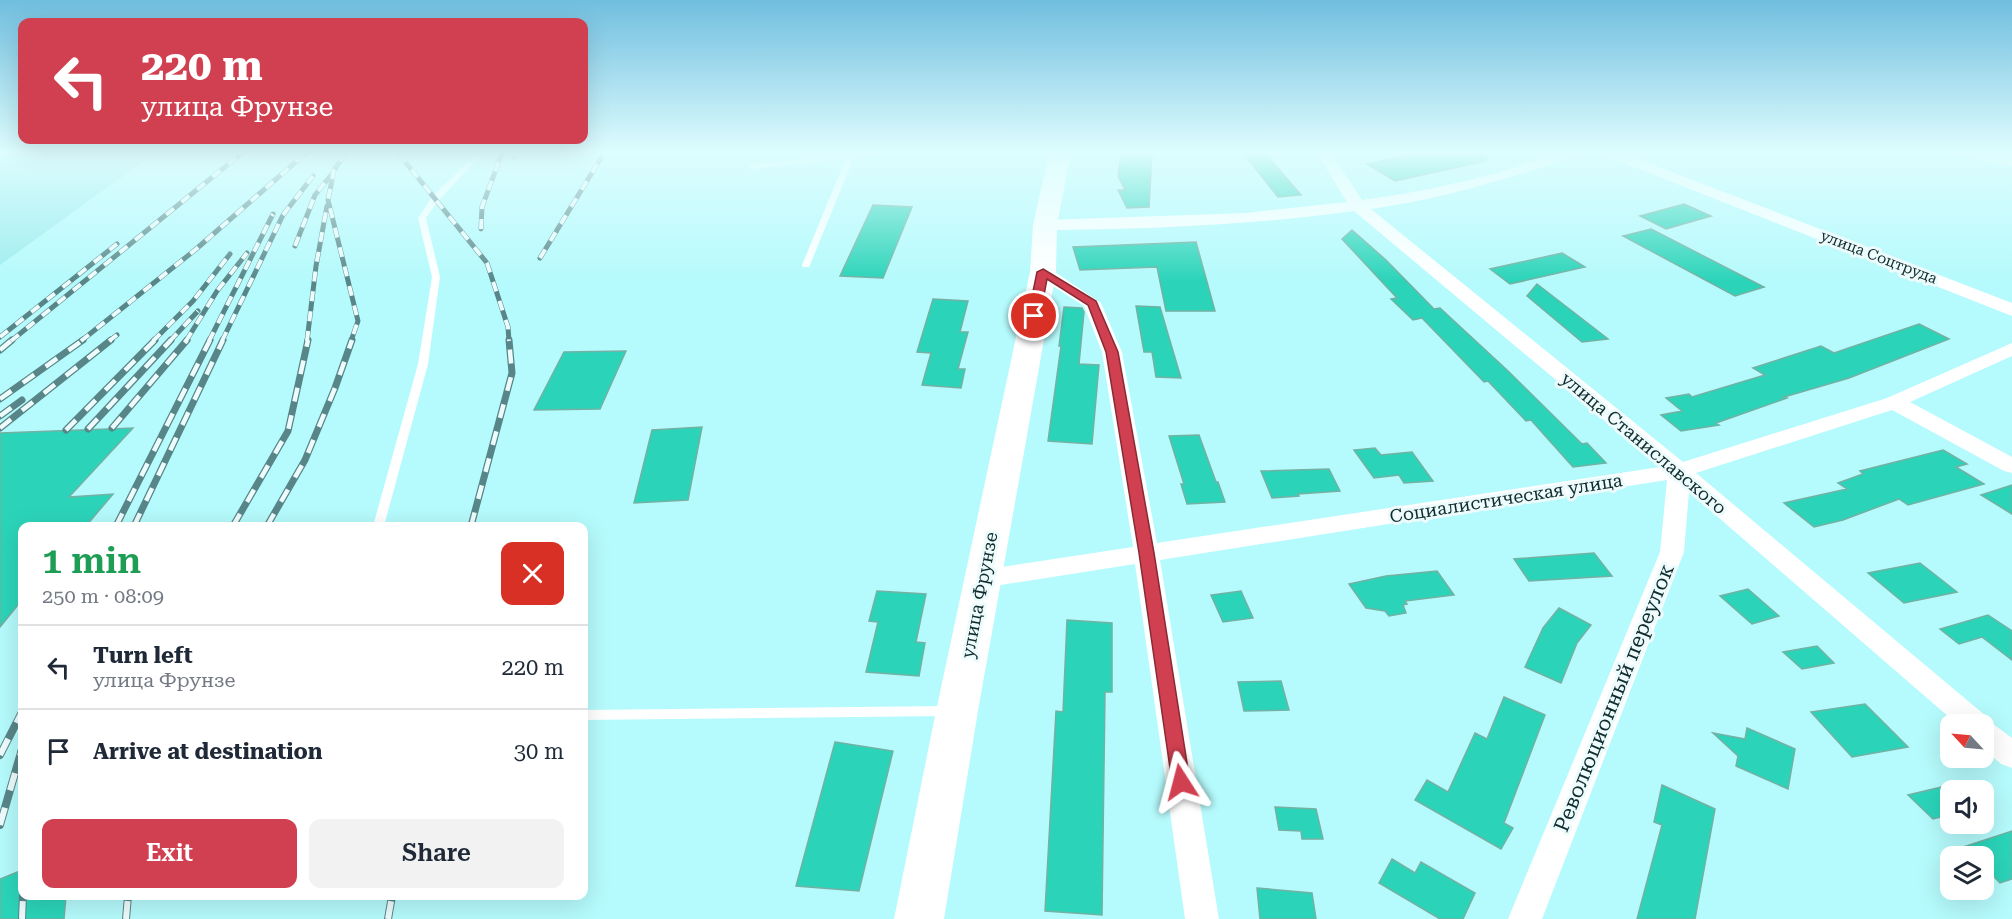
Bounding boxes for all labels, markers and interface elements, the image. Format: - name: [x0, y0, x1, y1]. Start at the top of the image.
- text: 220 m: [141, 41, 263, 90]
- icon: left: [42, 42, 120, 120]
- text: улица Фрунзе: [141, 91, 333, 123]
- street label: улица Соцтруда: [1818, 226, 1940, 288]
- pin: [1008, 290, 1059, 341]
- icon: arrive: [1017, 299, 1050, 332]
- street label: улица Станиславского: [1557, 368, 1731, 518]
- street label: Социалистическая улица: [1388, 469, 1624, 527]
- street label: улица Фрунзе: [956, 530, 1002, 660]
- text: 1 min: [42, 540, 141, 582]
- button: close: [501, 542, 564, 605]
- street label: Революционный переулок: [1549, 561, 1679, 835]
- text: 250 m · 08:09: [42, 584, 164, 608]
- text: Turn left: [93, 643, 193, 668]
- icon: left: [42, 651, 75, 684]
- text: 220 m: [501, 655, 564, 680]
- text: улица Фрунзе: [93, 668, 235, 692]
- north arrow: [1940, 714, 1994, 768]
- map controls: [1940, 714, 1994, 900]
- icon: arrive: [42, 735, 75, 768]
- text: Arrive at destination: [93, 739, 322, 764]
- text: 30 m: [514, 739, 564, 764]
- position arrow: [1149, 750, 1213, 814]
- button: sound: [1940, 780, 1994, 834]
- button: Exit: [42, 819, 297, 888]
- button: Share: [309, 819, 564, 888]
- button: layers: [1940, 846, 1994, 900]

